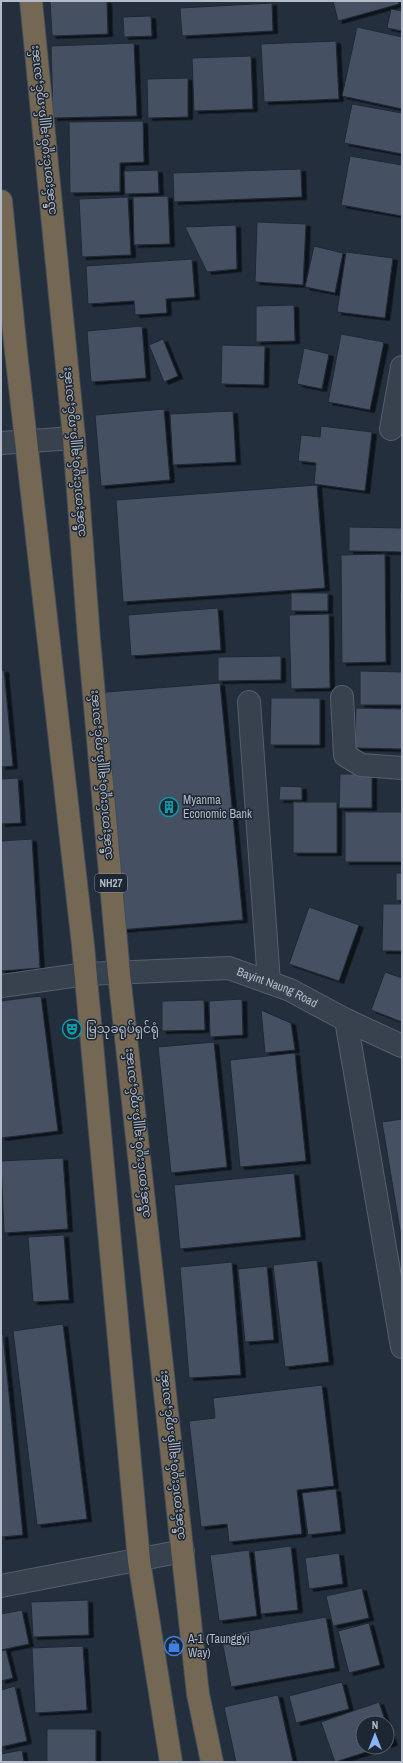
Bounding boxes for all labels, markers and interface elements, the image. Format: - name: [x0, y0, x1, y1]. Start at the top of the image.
- street label: သဵႅၼ်ႈတၢင်းပူဝ်ႇၶျူၵ်ႉဢွင်ႇသၢၼ်း: [25, 44, 62, 216]
- street label: သဵႅၼ်ႈတၢင်းပူဝ်ႇၶျူၵ်ႉဢွင်ႇသၢၼ်း: [58, 366, 91, 538]
- street label: သဵႅၼ်ႈတၢင်းပူဝ်ႇၶျူၵ်ႉဢွင်ႇသၢၼ်း: [85, 689, 118, 861]
- place label: Myanma Economic Bank: [183, 792, 252, 822]
- building icon: Myanma Economic Bank: [158, 796, 180, 818]
- road number: NH27: [95, 874, 127, 892]
- street label: Bayint Naung Road: [235, 964, 320, 1011]
- theatre icon: မြသုခရုပ်ရှင်ရုံ: [61, 1018, 83, 1040]
- place label: မြသုခရုပ်ရှင်ရုံ: [86, 1020, 159, 1039]
- street label: သဵႅၼ်ႈတၢင်းပူဝ်ႇၶျူၵ်ႉဢွင်ႇသၢၼ်း: [119, 1047, 156, 1219]
- street label: သဵႅၼ်ႈတၢင်းပူဝ်ႇၶျူၵ်ႉဢွင်ႇသၢၼ်း: [154, 1369, 191, 1541]
- place label: A-1 (Taunggyi Way): [187, 1631, 249, 1661]
- shop icon: A-1 (Taunggyi Way): [163, 1635, 185, 1657]
- north arrow: [355, 1715, 395, 1755]
- text: N: [372, 1718, 378, 1732]

